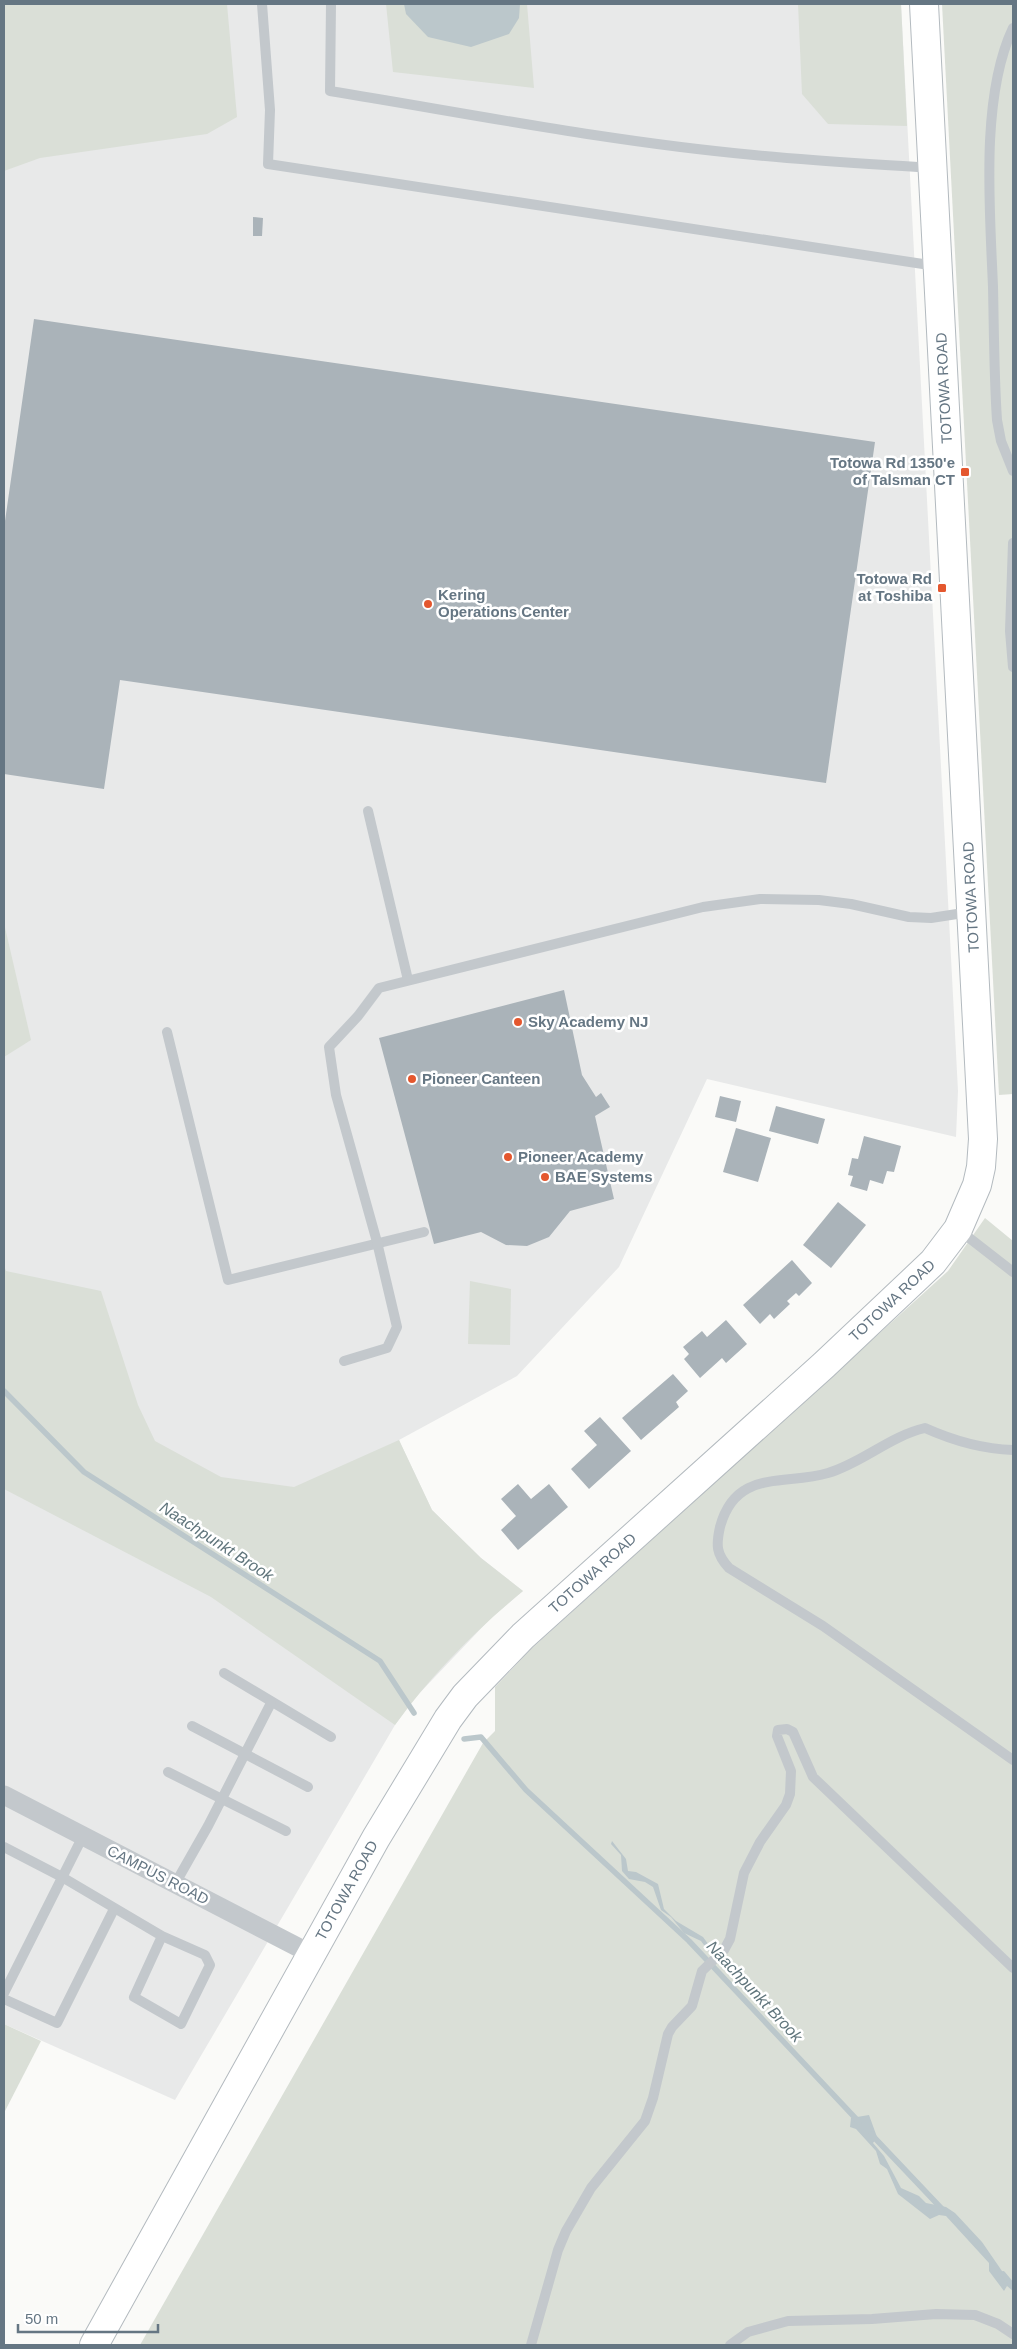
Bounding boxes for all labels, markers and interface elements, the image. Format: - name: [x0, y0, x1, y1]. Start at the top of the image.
- street label: TOTOWA ROAD: [932, 332, 955, 444]
- place label: Totowa Rd 1350'e of Talsman CT: [830, 454, 955, 488]
- marker: Totowa Rd 1350'e of Talsman CT: [959, 466, 971, 478]
- place label: Totowa Rd at Toshiba: [856, 570, 933, 604]
- marker: Totowa Rd at Toshiba: [936, 582, 948, 594]
- place label: Kering Operations Center: [438, 586, 569, 620]
- marker: Kering Operations Center: [422, 598, 434, 610]
- street label: TOTOWA ROAD: [959, 841, 982, 953]
- place label: Sky Academy NJ: [528, 1013, 648, 1030]
- marker: Sky Academy NJ: [512, 1016, 524, 1028]
- place label: Pioneer Canteen: [422, 1070, 540, 1087]
- marker: Pioneer Canteen: [406, 1073, 418, 1085]
- place label: Pioneer Academy: [518, 1148, 644, 1165]
- marker: Pioneer Academy: [502, 1151, 514, 1163]
- place label: BAE Systems: [555, 1168, 653, 1185]
- marker: BAE Systems: [539, 1171, 551, 1183]
- street label: TOTOWA ROAD: [845, 1256, 938, 1345]
- water label: Naachpunkt Brook: [157, 1498, 277, 1585]
- street label: TOTOWA ROAD: [545, 1529, 640, 1617]
- street label: TOTOWA ROAD: [312, 1837, 381, 1943]
- street label: CAMPUS ROAD: [105, 1842, 212, 1908]
- water label: Naachpunkt Brook: [704, 1937, 806, 2046]
- scale bar: [18, 2302, 158, 2334]
- text: 50 m: [25, 2310, 58, 2327]

